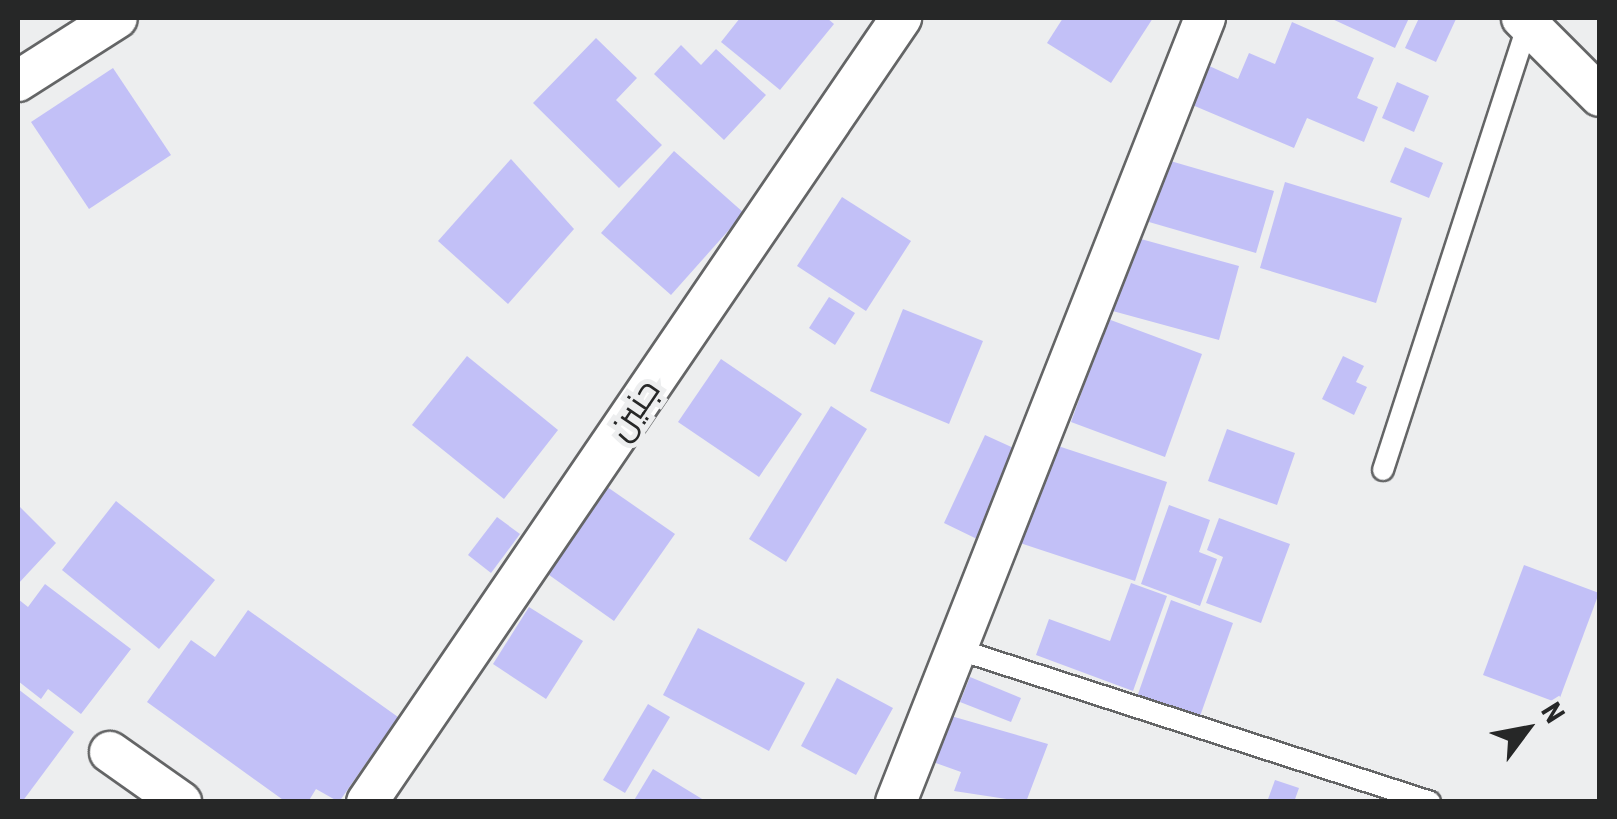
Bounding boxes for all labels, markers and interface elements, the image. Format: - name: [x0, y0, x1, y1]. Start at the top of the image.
- street label: جنين: [599, 372, 669, 448]
- north arrow: [1477, 679, 1577, 779]
- text: N: [1534, 697, 1571, 729]

